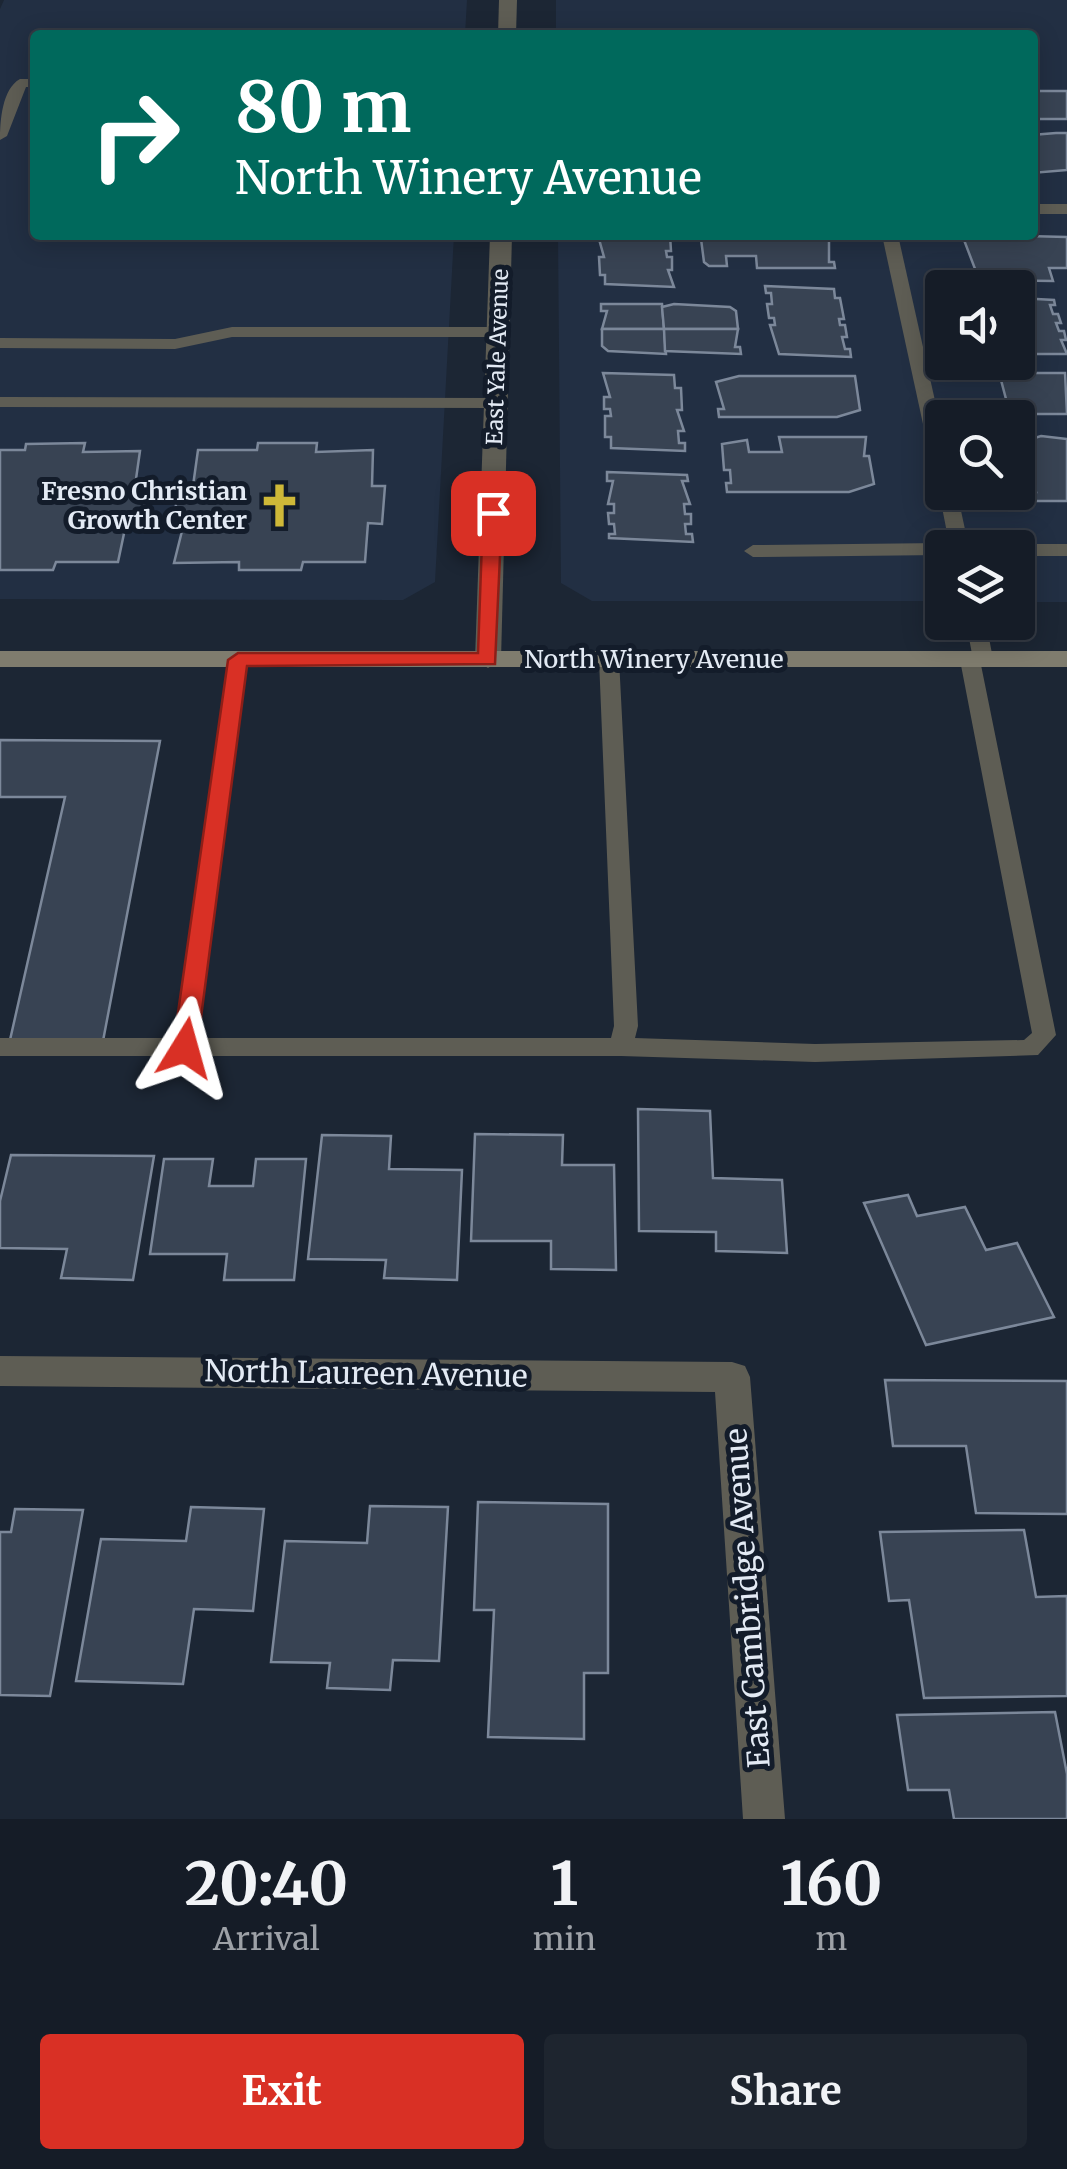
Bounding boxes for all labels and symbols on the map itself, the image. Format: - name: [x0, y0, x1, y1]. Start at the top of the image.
- street label: East Yale Avenue: [480, 268, 514, 446]
- pin: [451, 471, 536, 556]
- place label: Fresno Christian Growth Center: [41, 475, 247, 536]
- church icon: Fresno Christian Growth Center: [256, 481, 304, 529]
- street label: North Winery Avenue: [524, 643, 784, 675]
- position arrow: [133, 996, 237, 1100]
- street label: North Laureen Avenue: [204, 1351, 528, 1395]
- street label: East Cambridge Avenue: [716, 1427, 778, 1769]

